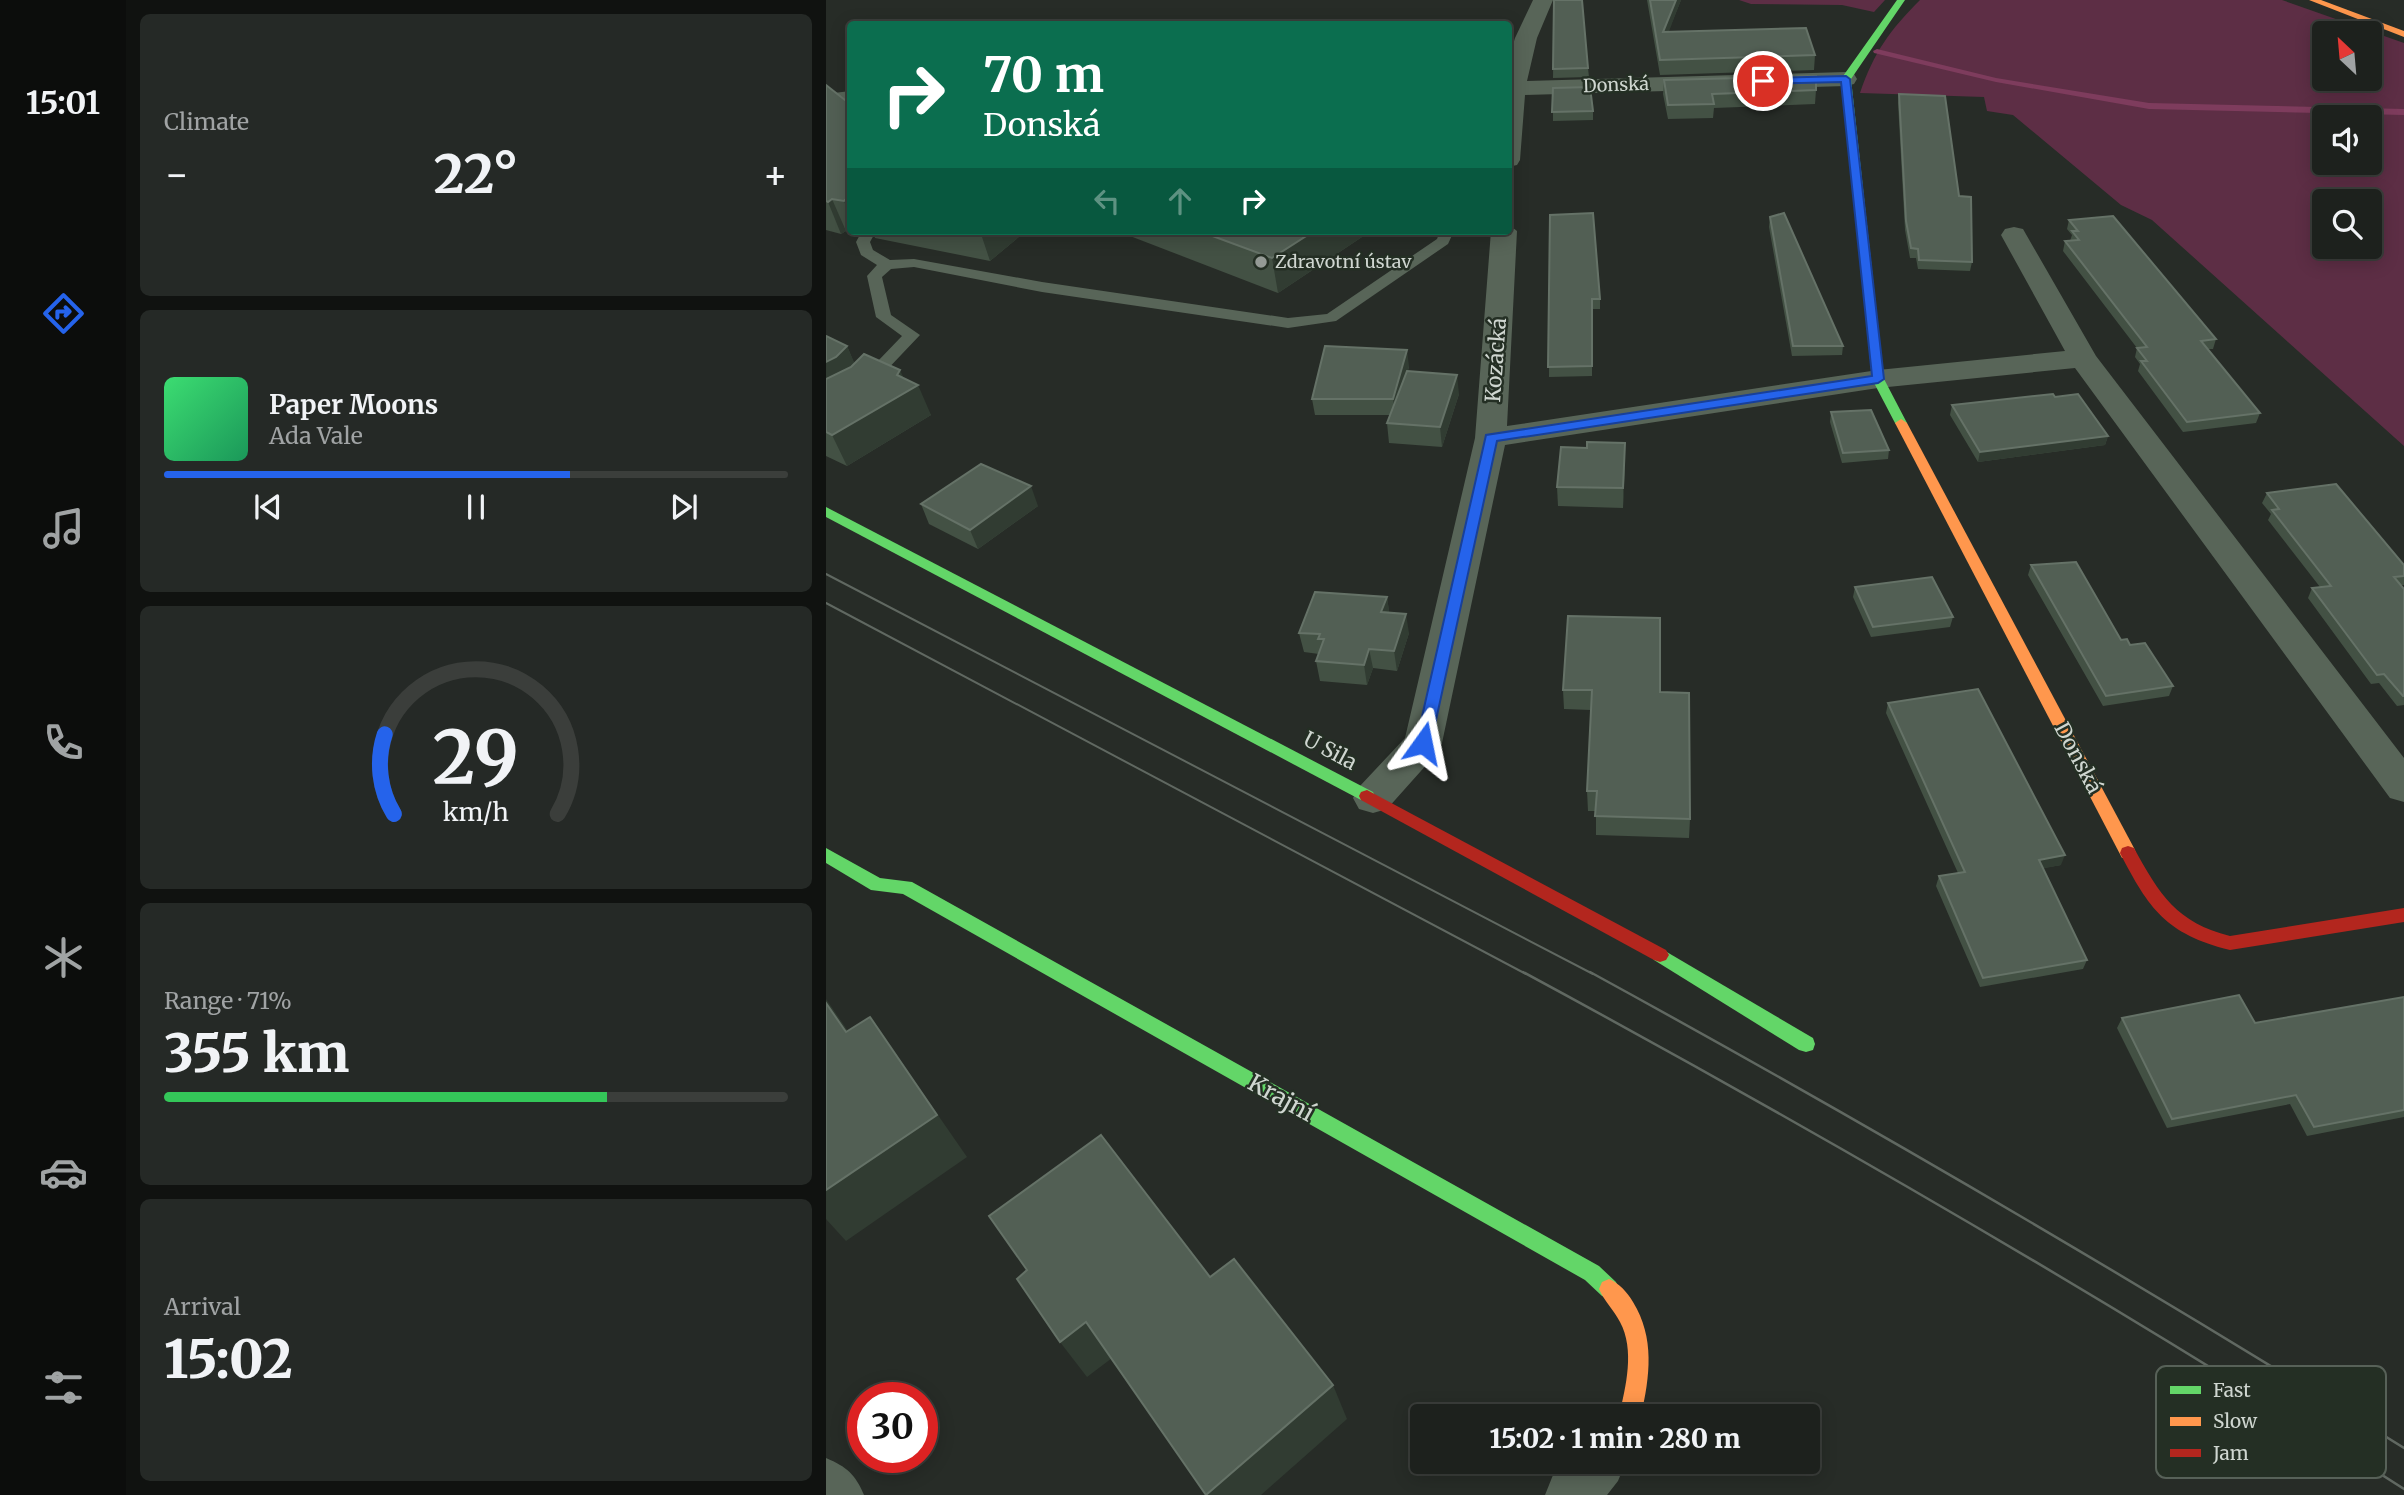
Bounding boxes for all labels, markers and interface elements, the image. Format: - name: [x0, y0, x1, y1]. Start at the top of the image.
- north arrow: [2312, 21, 2382, 91]
- map controls: [2312, 21, 2382, 259]
- text: 70 m: [983, 44, 1104, 105]
- icon: right: [868, 49, 959, 140]
- pin: [1733, 51, 1793, 111]
- icon: arrive: [1744, 62, 1782, 100]
- street label: Donská: [1583, 72, 1650, 97]
- text: 15:01: [26, 83, 100, 123]
- text: Donská: [983, 105, 1100, 145]
- button: sound: [2312, 105, 2382, 175]
- text: Climate: [164, 107, 249, 136]
- text: 22°: [434, 142, 518, 207]
- text: −: [164, 151, 189, 198]
- text: +: [763, 151, 788, 198]
- icon: left: [1088, 182, 1126, 220]
- icon: ahead: [1161, 182, 1199, 220]
- icon: right: [1234, 182, 1272, 220]
- button: search: [2312, 189, 2382, 259]
- place label: Zdravotní ústav: [1275, 250, 1412, 273]
- marker: Zdravotní ústav: [1253, 254, 1269, 270]
- icon: directions: [39, 289, 88, 338]
- street label: Kozácká: [1479, 317, 1512, 403]
- text: Paper Moons: [269, 388, 438, 421]
- text: Ada Vale: [269, 421, 363, 450]
- icon: previous: [249, 488, 287, 526]
- icon: pause: [457, 488, 495, 526]
- icon: next: [665, 488, 703, 526]
- icon: music: [39, 504, 88, 553]
- position arrow: [1386, 706, 1460, 780]
- text: 29: [433, 712, 519, 804]
- street label: Donská: [2048, 717, 2108, 798]
- icon: phone: [39, 718, 88, 767]
- street label: U Sila: [1299, 725, 1362, 776]
- text: km/h: [443, 795, 509, 827]
- icon: climate: [39, 933, 88, 982]
- text: Range · 71%: [164, 986, 292, 1015]
- text: 355 km: [164, 1021, 349, 1086]
- street label: Krajní: [1243, 1067, 1321, 1129]
- icon: car: [39, 1148, 88, 1197]
- text: Arrival: [164, 1292, 241, 1321]
- text: 15:02: [164, 1327, 293, 1392]
- icon: filters: [39, 1363, 88, 1412]
- legend: [2156, 1366, 2386, 1478]
- text: Fast: [2213, 1378, 2251, 1402]
- speed limit sign: 30: [847, 1382, 938, 1473]
- text: Slow: [2213, 1409, 2258, 1433]
- text: 15:02 · 1 min · 280 m: [1490, 1422, 1740, 1455]
- text: Jam: [2212, 1441, 2249, 1465]

